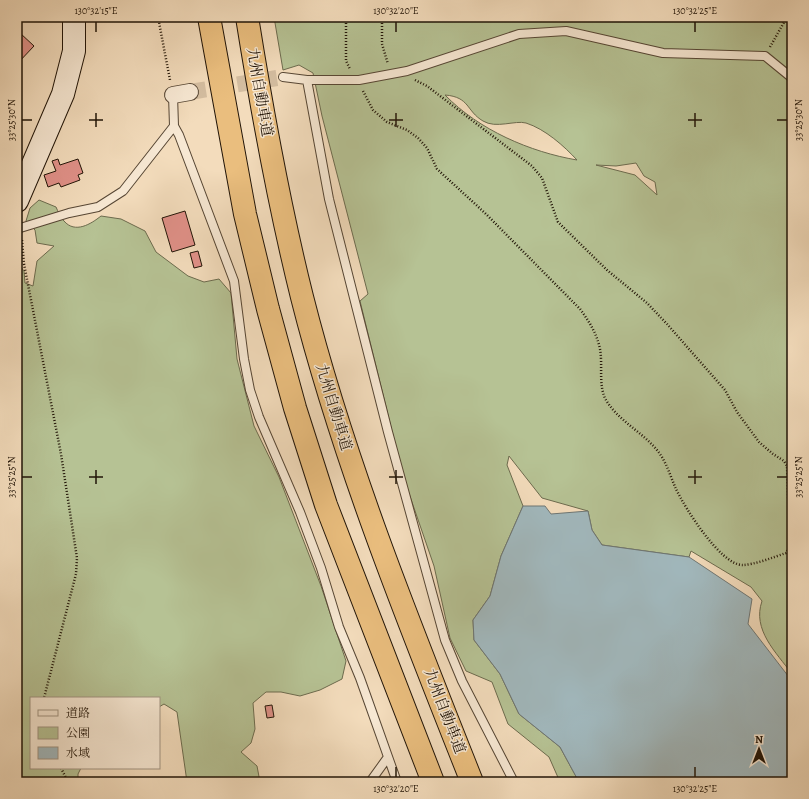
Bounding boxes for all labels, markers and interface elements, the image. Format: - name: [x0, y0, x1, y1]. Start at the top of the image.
- text: 130°32'15"E: [74, 4, 118, 17]
- text: 130°32'20"E: [373, 4, 419, 17]
- text: 130°32'25"E: [673, 4, 717, 17]
- street label: 九州自動車道: [242, 46, 278, 138]
- text: 33°25'30"N: [5, 99, 18, 141]
- text: 33°25'30"N: [792, 99, 805, 141]
- street label: 九州自動車道: [311, 361, 357, 453]
- text: 33°25'25"N: [5, 456, 18, 498]
- text: 33°25'25"N: [792, 456, 805, 498]
- street label: 九州自動車道: [420, 665, 470, 757]
- legend: [30, 697, 160, 769]
- text: 道路: [66, 705, 90, 721]
- text: 公園: [66, 725, 90, 741]
- north arrow: [739, 729, 779, 769]
- text: N: [755, 732, 763, 747]
- text: 水域: [66, 745, 90, 761]
- text: 130°32'20"E: [373, 782, 419, 795]
- text: 130°32'25"E: [673, 782, 717, 795]

